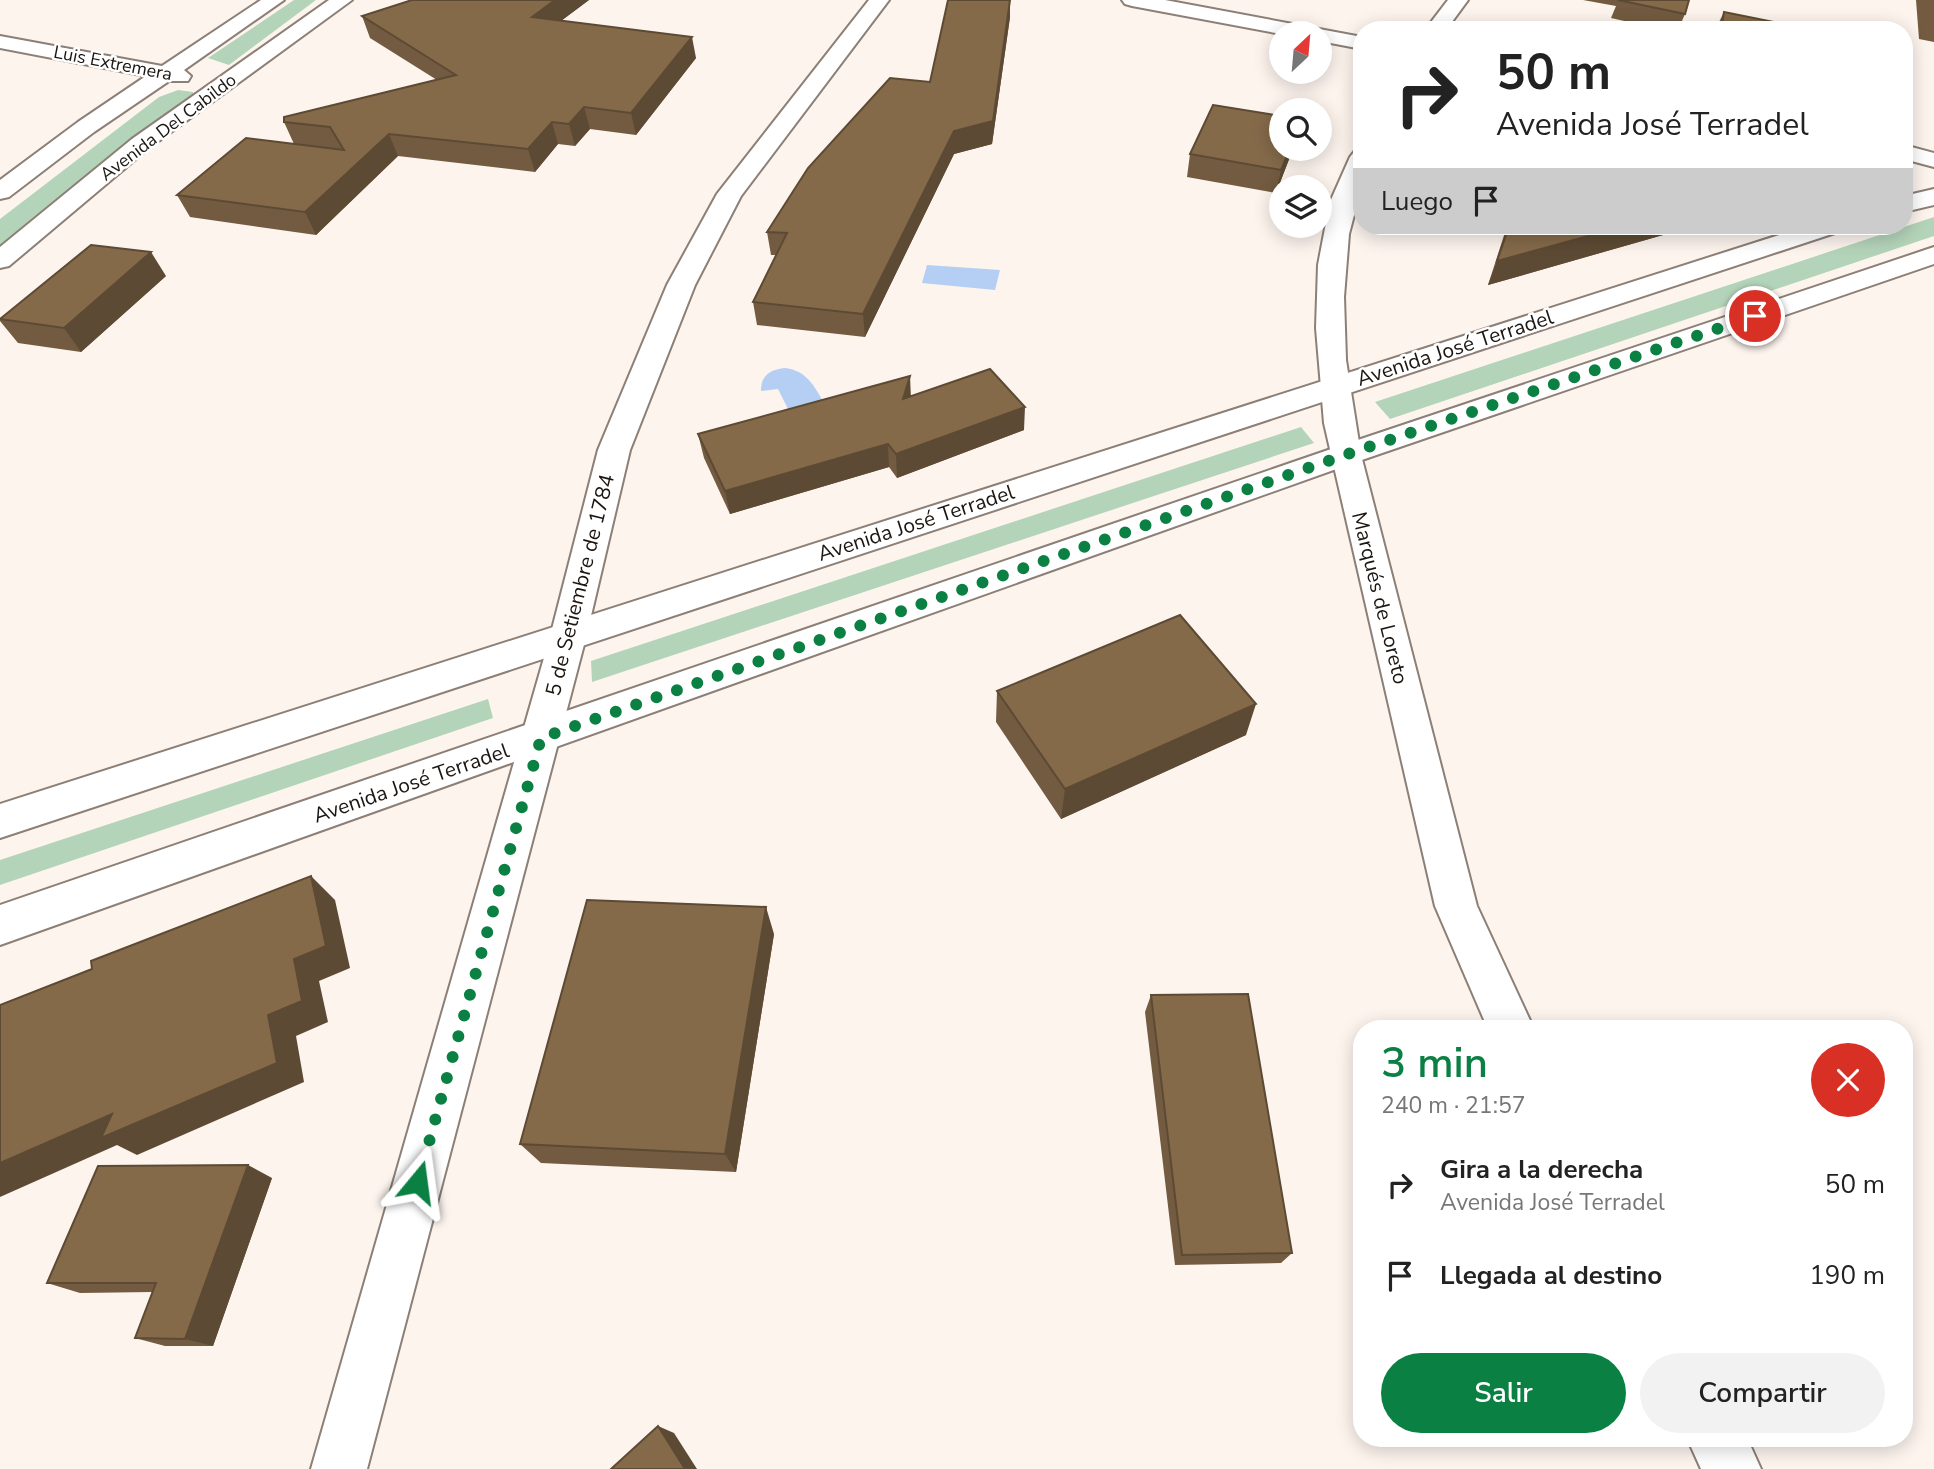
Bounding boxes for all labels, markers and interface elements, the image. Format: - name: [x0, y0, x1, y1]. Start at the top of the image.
- north arrow: [1269, 21, 1332, 84]
- map controls: [1269, 21, 1332, 238]
- text: 50 m: [1496, 39, 1611, 106]
- street label: Luis Extremera: [52, 40, 174, 86]
- icon: right: [1381, 49, 1472, 140]
- street label: Avenida Del Cabildo: [95, 68, 241, 186]
- button: search: [1269, 98, 1332, 161]
- text: Avenida José Terradel: [1496, 103, 1809, 146]
- button: layers: [1269, 175, 1332, 238]
- icon: arrive: [1467, 182, 1505, 220]
- text: Luego: [1381, 184, 1453, 219]
- pin: [1725, 286, 1785, 346]
- icon: arrive: [1736, 297, 1774, 335]
- street label: Avenida José Terradel: [1353, 303, 1558, 393]
- street label: 5 de Setiembre de 1784: [539, 471, 621, 699]
- street label: Avenida José Terradel: [814, 478, 1019, 568]
- street label: Marqués de Loreto: [1345, 509, 1415, 687]
- street label: Avenida José Terradel: [309, 736, 513, 830]
- text: 3 min: [1381, 1035, 1488, 1092]
- button: close: [1811, 1043, 1885, 1117]
- text: 240 m · 21:57: [1381, 1090, 1526, 1121]
- position arrow: [381, 1145, 455, 1219]
- text: Gira a la derecha: [1440, 1152, 1643, 1187]
- icon: right: [1381, 1166, 1419, 1204]
- text: 50 m: [1825, 1167, 1885, 1202]
- text: Avenida José Terradel: [1440, 1187, 1665, 1218]
- icon: arrive: [1381, 1257, 1419, 1295]
- text: Llegada al destino: [1440, 1258, 1662, 1293]
- text: 190 m: [1809, 1258, 1885, 1293]
- button: Salir: [1381, 1353, 1626, 1433]
- button: Compartir: [1640, 1353, 1885, 1433]

